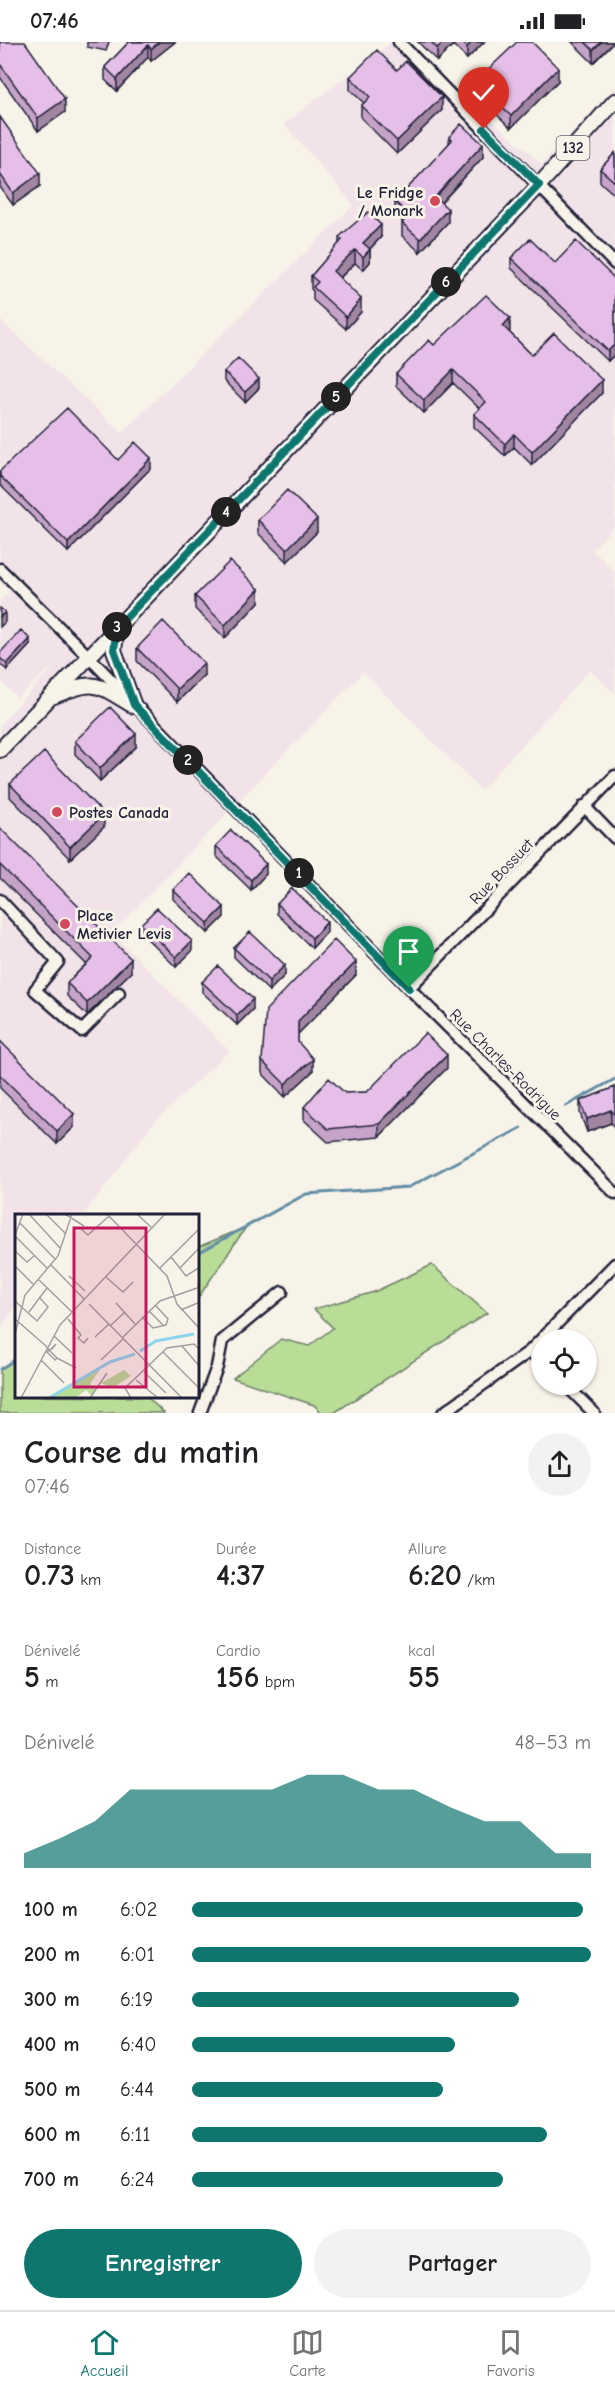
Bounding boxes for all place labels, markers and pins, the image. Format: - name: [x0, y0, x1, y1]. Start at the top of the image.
- pin: [458, 67, 509, 129]
- place label: Le Fridge / Monark: [357, 184, 423, 220]
- marker: Le Fridge / Monark: [428, 194, 442, 208]
- pin: 6: [431, 267, 461, 297]
- pin: 5: [321, 382, 351, 412]
- pin: 4: [211, 497, 241, 527]
- pin: 3: [102, 612, 132, 642]
- pin: 2: [173, 745, 203, 775]
- place label: Postes Canada: [69, 804, 169, 822]
- marker: Postes Canada: [50, 805, 64, 819]
- pin: 1: [284, 858, 314, 888]
- place label: Place Metivier Levis: [77, 907, 171, 943]
- marker: Place Metivier Levis: [58, 917, 72, 931]
- pin: [383, 926, 434, 988]

